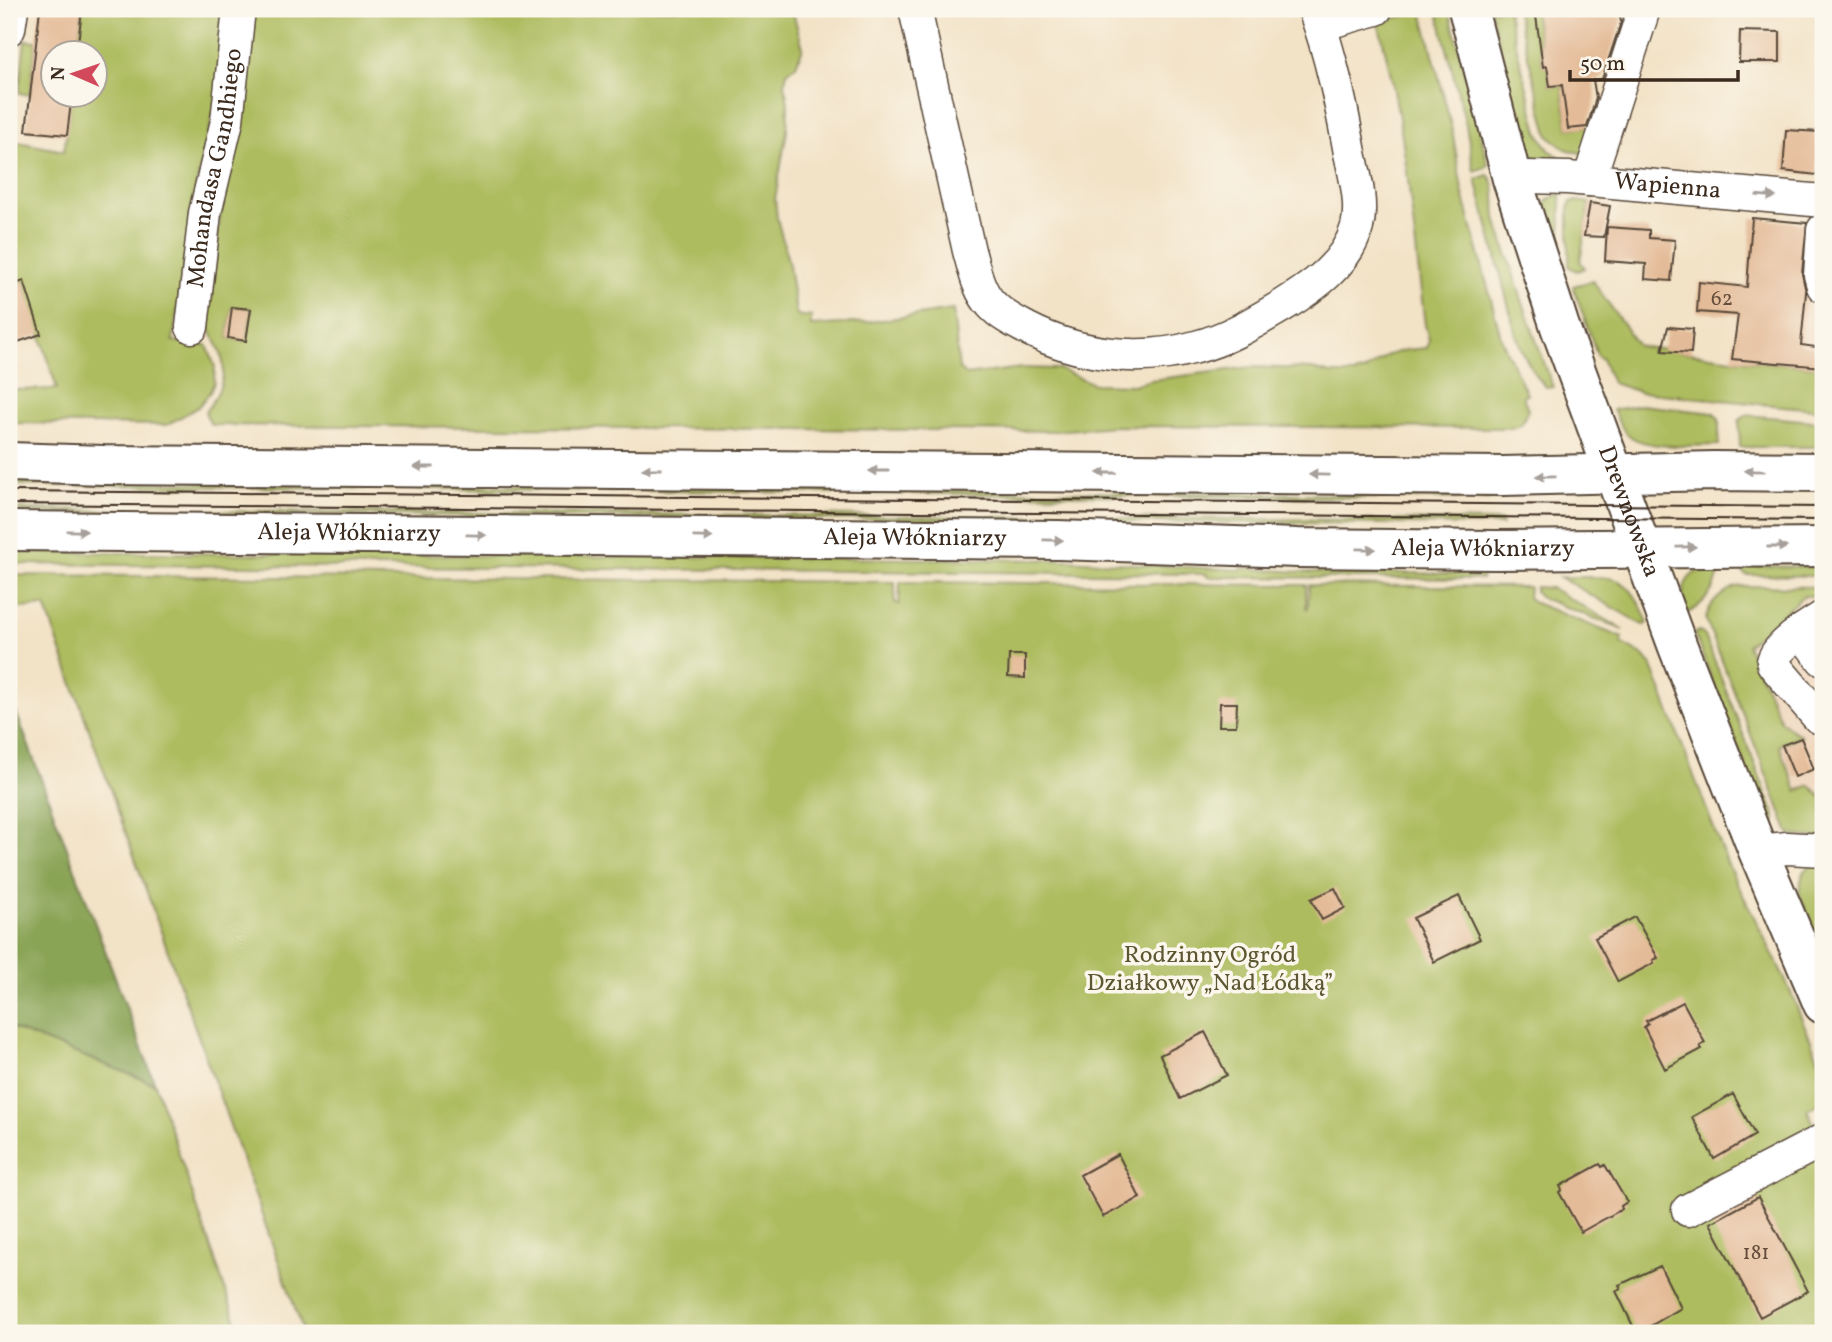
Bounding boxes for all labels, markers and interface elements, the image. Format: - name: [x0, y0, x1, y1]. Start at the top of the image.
- north arrow: [38, 38, 108, 108]
- scale bar: [1570, 38, 1738, 82]
- street label: Mohandasa Gandhiego: [180, 46, 252, 290]
- text: 50 m: [1580, 50, 1625, 79]
- text: N: [46, 66, 72, 81]
- street label: Wapienna: [1612, 165, 1722, 209]
- one-way arrow: [1755, 190, 1777, 201]
- house number: 62: [1711, 285, 1733, 314]
- street label: Drewnowska: [1588, 441, 1668, 582]
- one-way arrow: [413, 461, 435, 473]
- one-way arrow: [641, 463, 663, 475]
- one-way arrow: [868, 465, 890, 477]
- one-way arrow: [1744, 466, 1766, 477]
- one-way arrow: [1096, 467, 1118, 479]
- one-way arrow: [1307, 469, 1329, 481]
- one-way arrow: [1535, 470, 1557, 481]
- street label: Aleja Włókniarzy: [257, 516, 441, 552]
- street label: Aleja Włókniarzy: [823, 521, 1007, 557]
- one-way arrow: [66, 526, 88, 537]
- one-way arrow: [465, 529, 487, 541]
- one-way arrow: [693, 531, 715, 543]
- street label: Aleja Włókniarzy: [1391, 532, 1575, 567]
- one-way arrow: [1043, 534, 1065, 546]
- one-way arrow: [1766, 541, 1788, 553]
- one-way arrow: [1676, 542, 1698, 553]
- one-way arrow: [1355, 543, 1377, 555]
- park label: Rodzinny Ogród Działkowy „Nad Łódką”: [1087, 939, 1333, 1001]
- house number: 181: [1743, 1239, 1769, 1268]

